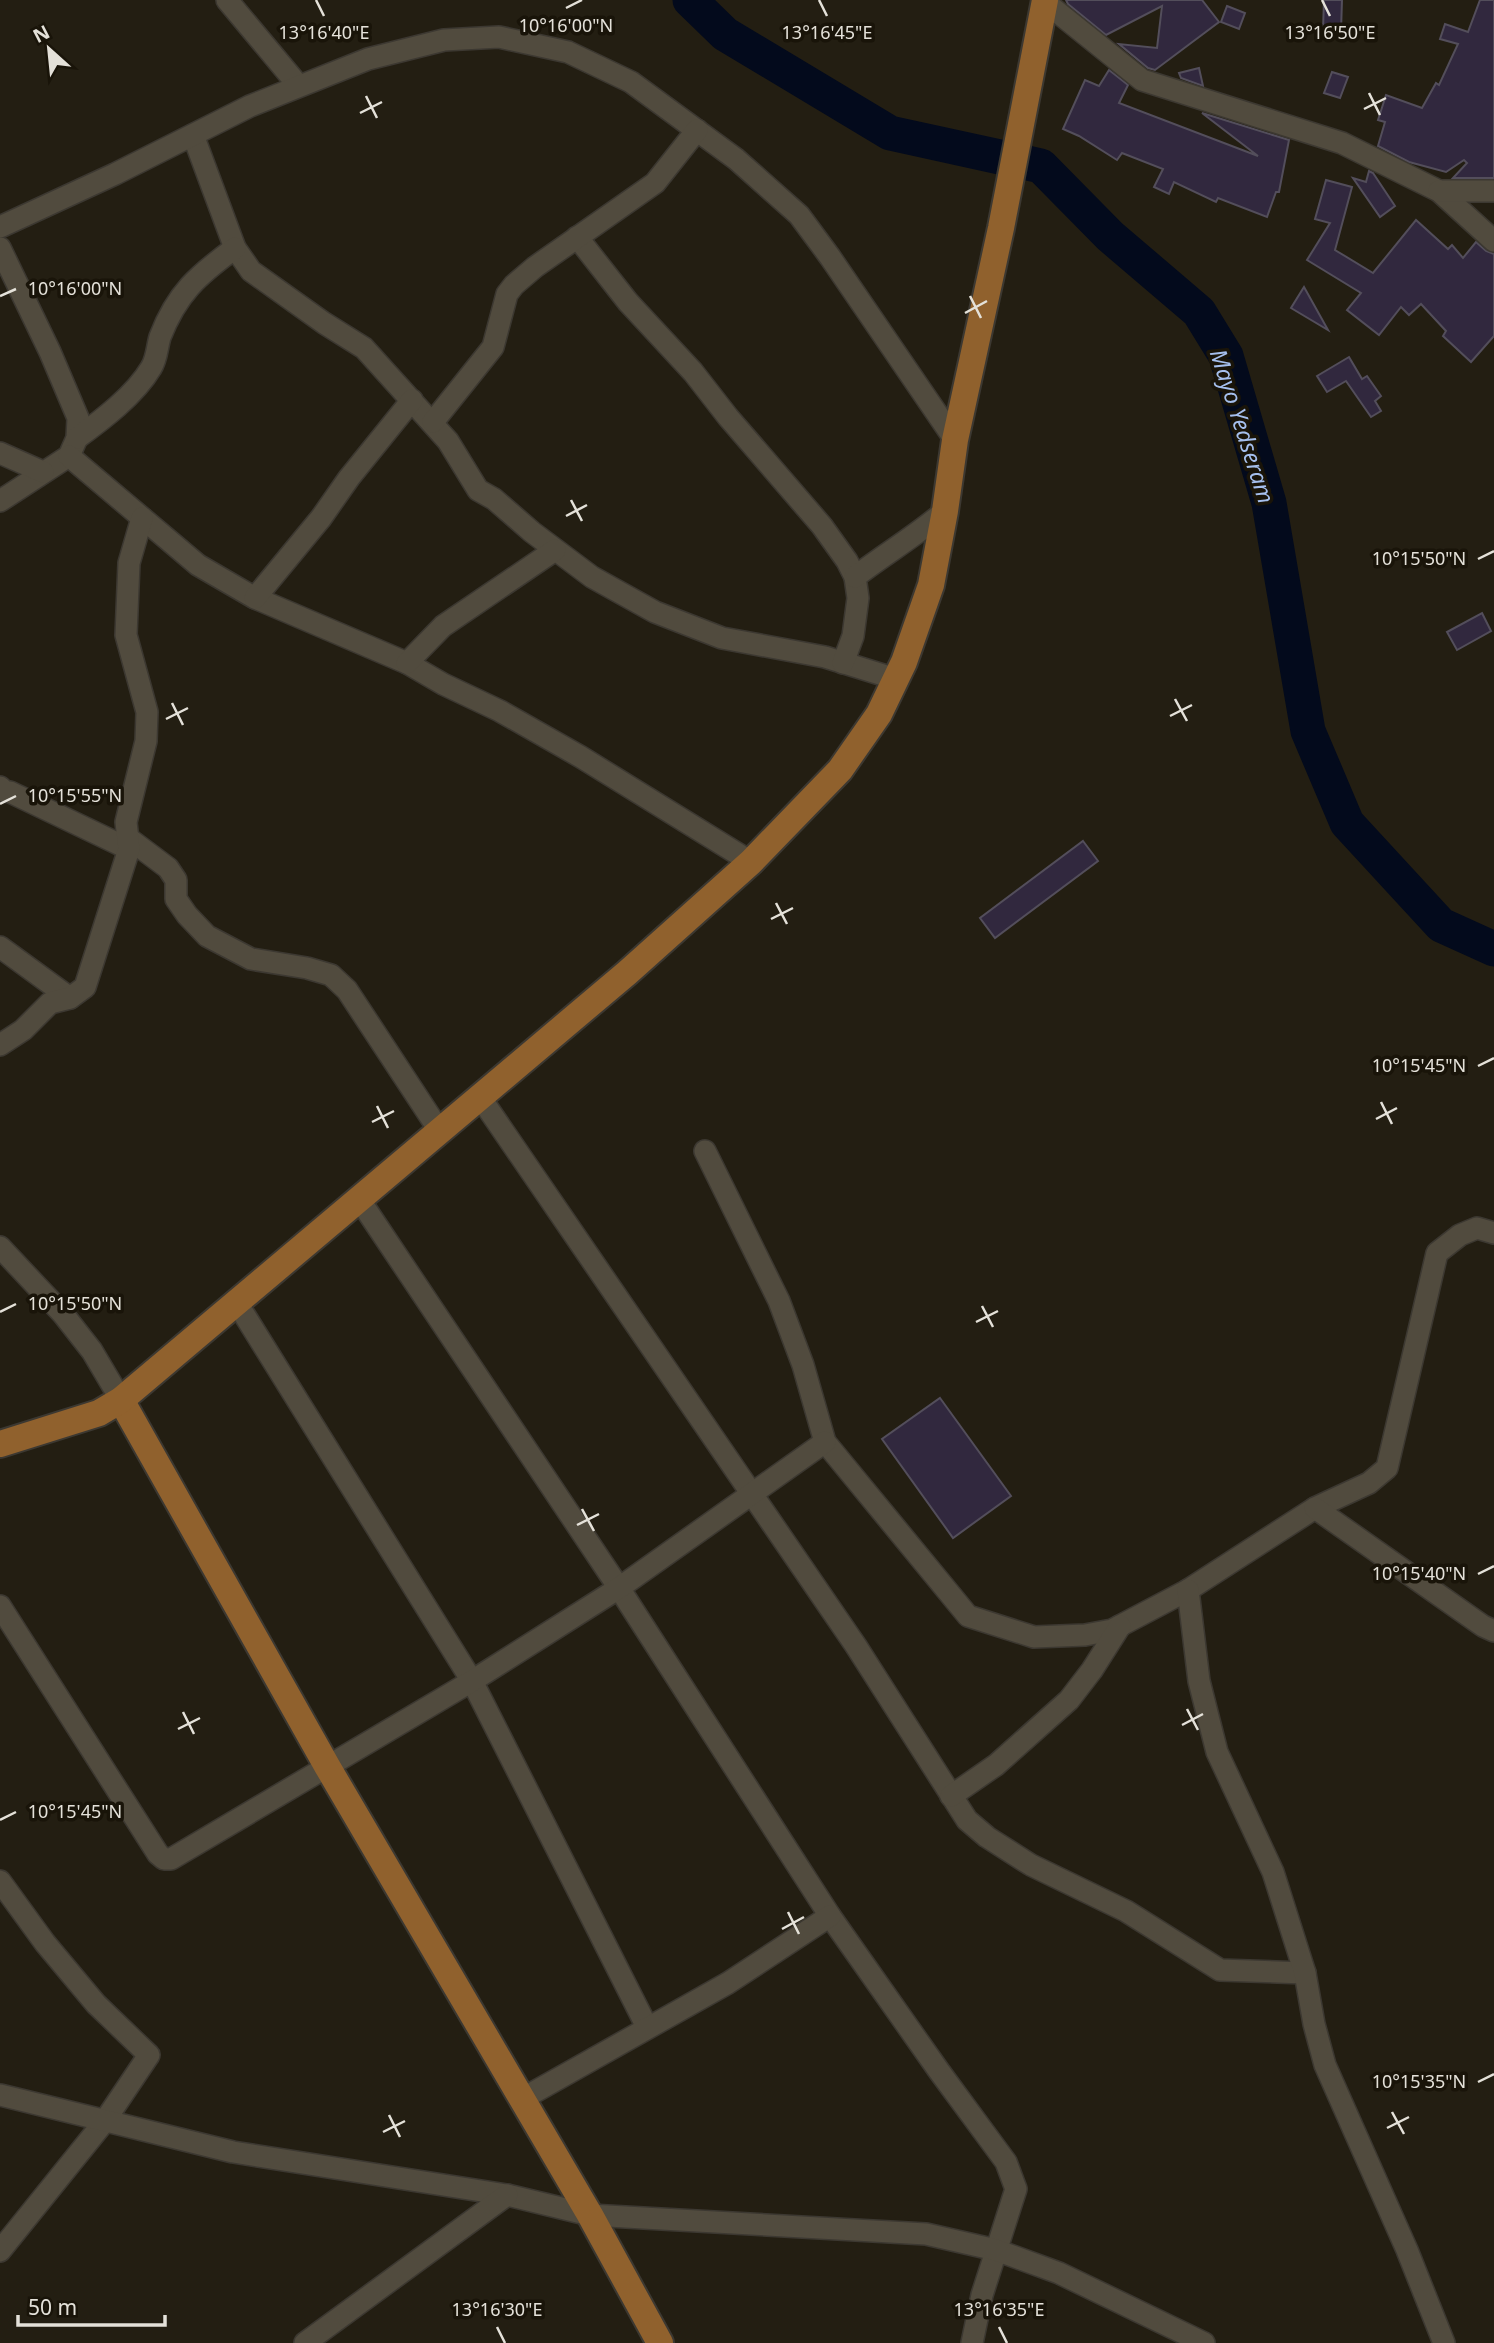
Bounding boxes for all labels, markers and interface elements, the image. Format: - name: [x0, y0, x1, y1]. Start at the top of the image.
- text: 10°16'00"N: [519, 13, 613, 37]
- north arrow: [14, 14, 84, 84]
- text: N: [28, 19, 54, 49]
- text: 13°16'40"E: [279, 20, 369, 44]
- text: 13°16'45"E: [782, 20, 872, 44]
- text: 13°16'50"E: [1285, 20, 1375, 44]
- text: 10°16'00"N: [28, 276, 122, 300]
- water label: Mayo Yedseram: [1203, 345, 1283, 507]
- text: 10°15'50"N: [1372, 546, 1466, 570]
- text: 10°15'55"N: [28, 783, 122, 807]
- text: 10°15'45"N: [1372, 1053, 1466, 1077]
- text: 10°15'50"N: [28, 1291, 122, 1315]
- text: 10°15'40"N: [1372, 1561, 1466, 1585]
- text: 10°15'45"N: [28, 1799, 122, 1823]
- text: 10°15'35"N: [1372, 2069, 1466, 2093]
- scale bar: [18, 2284, 164, 2328]
- text: 50 m: [28, 2293, 77, 2321]
- text: 13°16'30"E: [452, 2297, 542, 2321]
- text: 13°16'35"E: [954, 2297, 1044, 2321]

